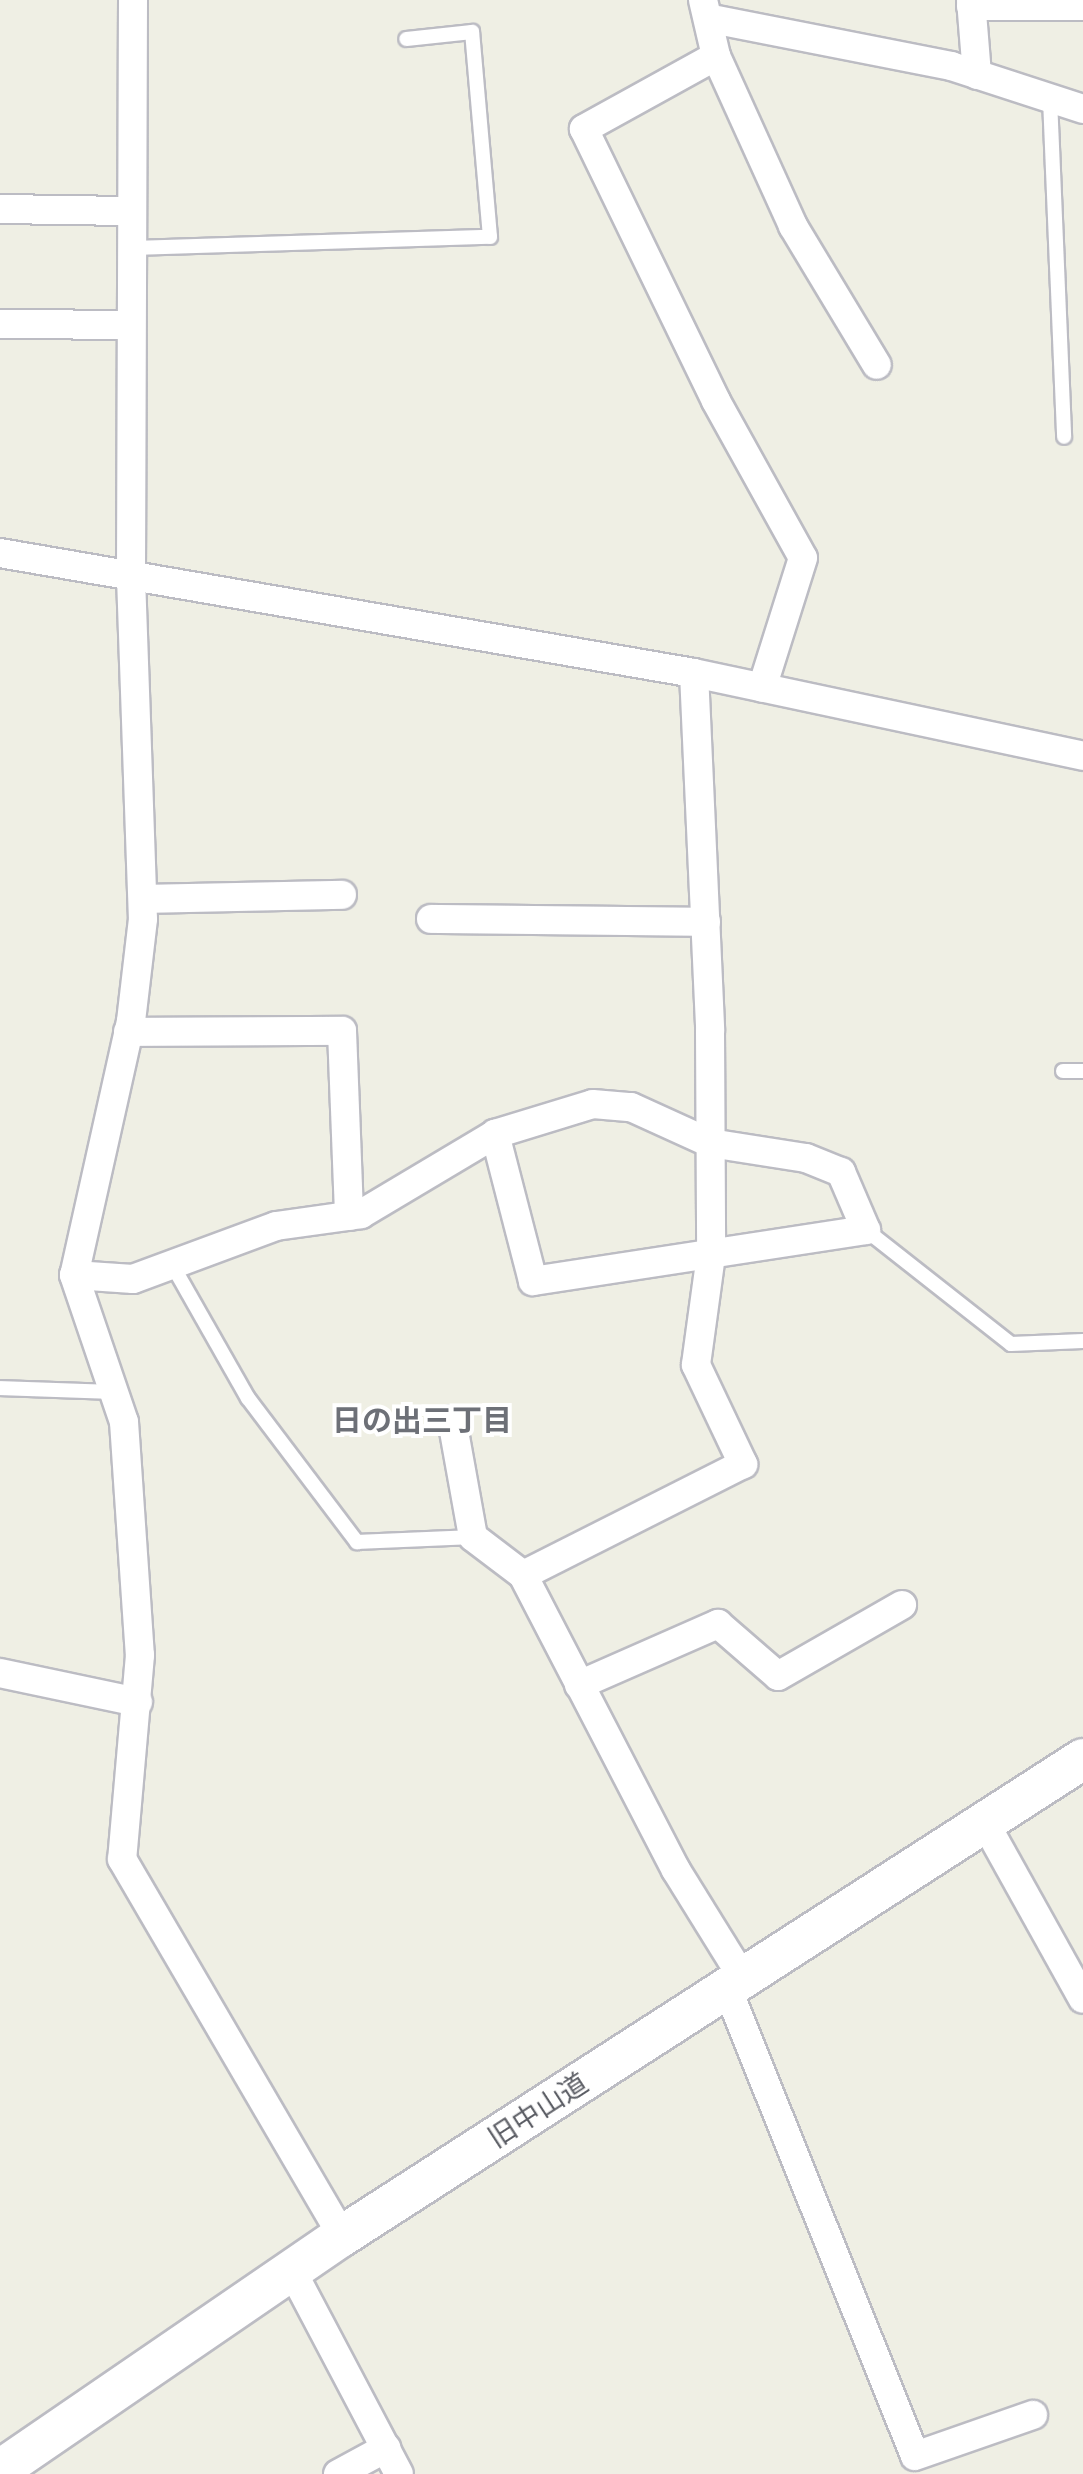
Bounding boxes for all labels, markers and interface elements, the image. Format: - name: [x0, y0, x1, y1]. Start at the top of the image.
- district label: 日の出三丁目: [332, 1403, 512, 1439]
- street label: 旧中山道: [482, 2065, 594, 2155]

